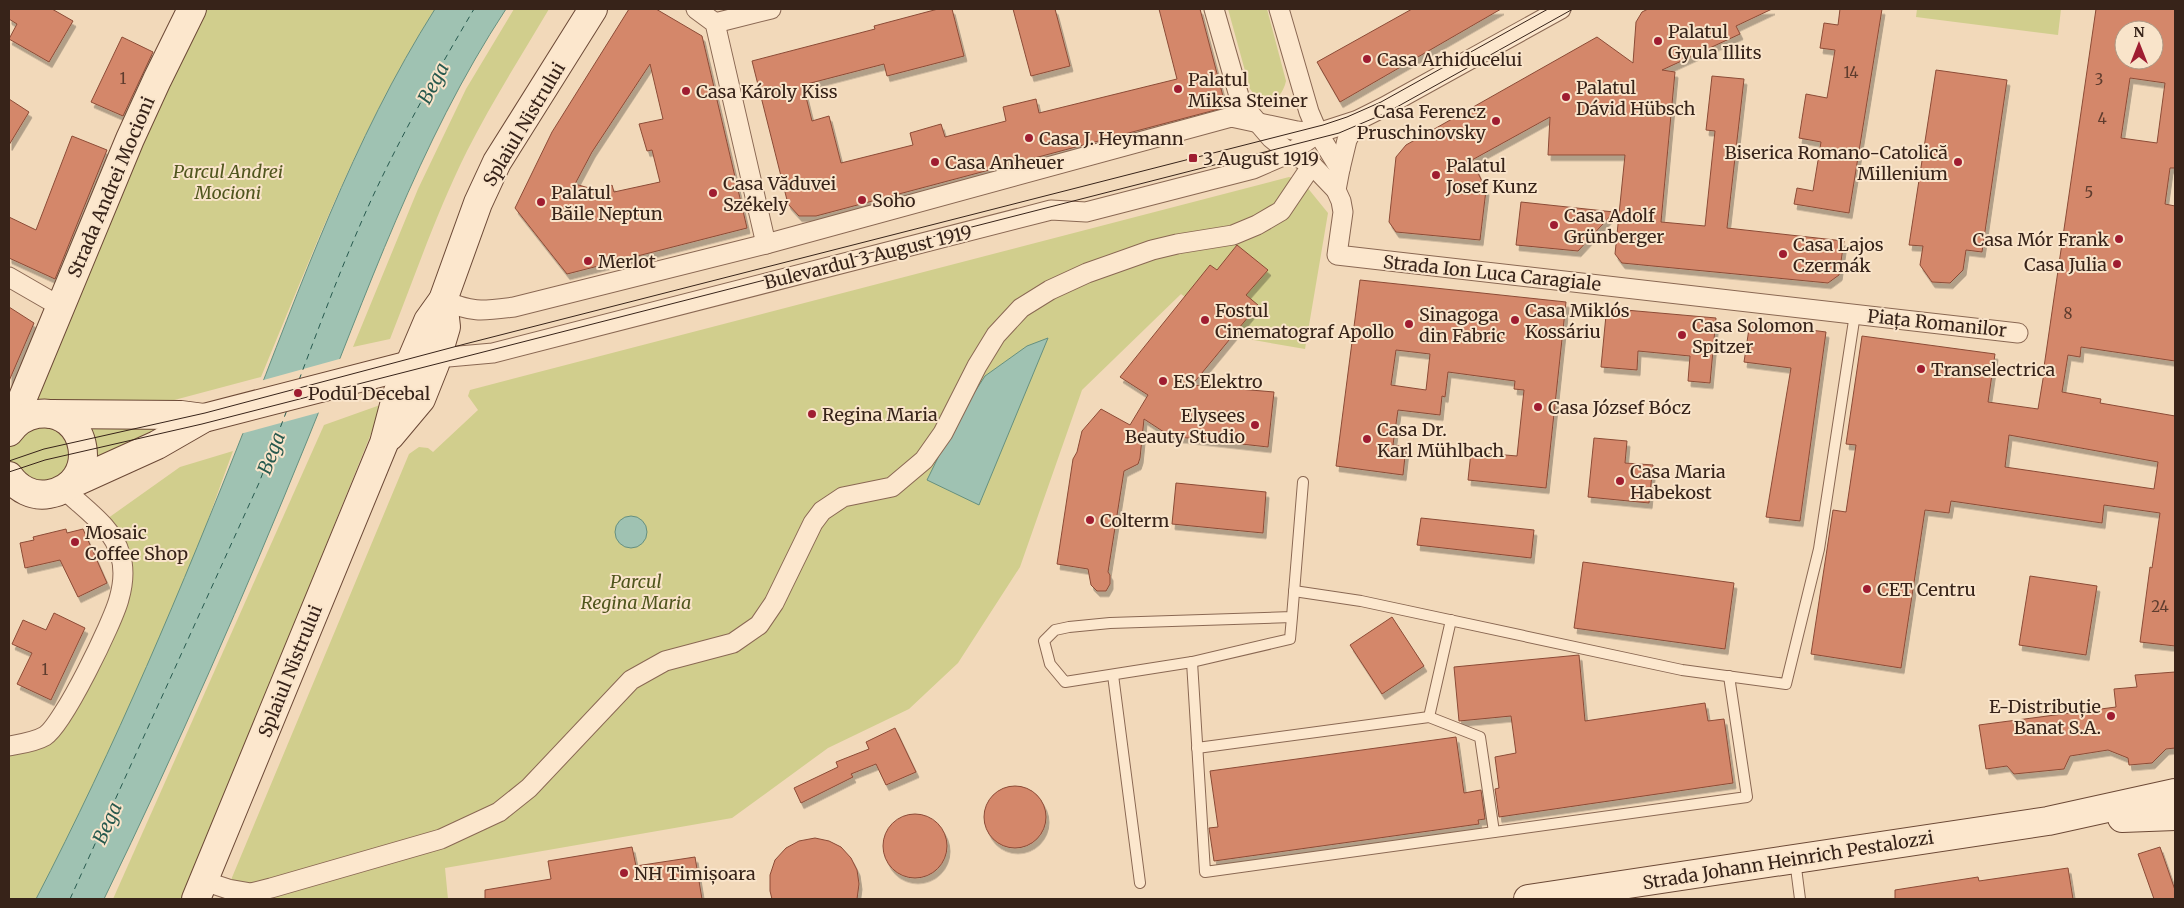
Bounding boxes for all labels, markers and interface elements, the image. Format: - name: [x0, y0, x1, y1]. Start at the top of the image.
- place label: Palatul Gyula Illits: [1668, 20, 1762, 64]
- north arrow: [2114, 20, 2164, 70]
- text: N: [2133, 23, 2145, 41]
- marker: Palatul Gyula Illits: [1652, 35, 1664, 47]
- place label: Casa Arhiducelui: [1377, 48, 1523, 71]
- marker: Casa Arhiducelui: [1361, 53, 1373, 65]
- water label: Bega: [412, 58, 454, 108]
- street label: Splaiul Nistrului: [478, 58, 570, 190]
- house number: 14: [1843, 63, 1859, 82]
- place label: Palatul Miksa Steiner: [1188, 68, 1308, 112]
- house number: 1: [120, 69, 127, 88]
- house number: 3: [2095, 70, 2103, 89]
- place label: Palatul Dávid Hübsch: [1576, 76, 1696, 120]
- place label: Casa Károly Kiss: [696, 80, 838, 103]
- marker: Palatul Miksa Steiner: [1172, 83, 1184, 95]
- marker: Casa Károly Kiss: [680, 85, 692, 97]
- marker: Palatul Dávid Hübsch: [1560, 91, 1572, 103]
- street label: Strada Andrei Mocioni: [62, 93, 160, 281]
- place label: Casa Ferencz Pruschinovsky: [1357, 100, 1487, 144]
- house number: 4: [2097, 109, 2107, 128]
- marker: Casa Ferencz Pruschinovsky: [1490, 115, 1502, 127]
- place label: Casa J. Heymann: [1039, 127, 1184, 150]
- marker: Casa J. Heymann: [1023, 132, 1035, 144]
- place label: Biserica Romano-Catolică Millenium: [1724, 141, 1948, 185]
- place label: 3 August 1919: [1203, 147, 1319, 170]
- place label: Casa Anheuer: [945, 151, 1064, 174]
- marker: 3 August 1919: [1187, 152, 1199, 164]
- place label: Palatul Josef Kunz: [1445, 154, 1538, 198]
- marker: Casa Anheuer: [929, 156, 941, 168]
- marker: Biserica Romano-Catolică Millenium: [1952, 156, 1964, 168]
- park label: Parcul Andrei Mocioni: [173, 160, 283, 204]
- marker: Palatul Josef Kunz: [1430, 169, 1442, 181]
- place label: Casa Văduvei Székely: [723, 172, 836, 216]
- place label: Palatul Băile Neptun: [551, 181, 663, 225]
- house number: 5: [2085, 183, 2093, 202]
- marker: Casa Văduvei Székely: [707, 187, 719, 199]
- place label: Soho: [872, 189, 916, 212]
- marker: Soho: [856, 194, 868, 206]
- marker: Palatul Băile Neptun: [535, 196, 547, 208]
- place label: Casa Adolf Grünberger: [1564, 204, 1664, 248]
- marker: Casa Adolf Grünberger: [1548, 219, 1560, 231]
- street label: Bulevardul 3 August 1919: [762, 220, 974, 294]
- place label: Casa Mór Frank: [1973, 228, 2110, 251]
- place label: Casa Lajos Czermák: [1793, 233, 1884, 277]
- marker: Casa Mór Frank: [2113, 233, 2125, 245]
- marker: Casa Lajos Czermák: [1777, 248, 1789, 260]
- place label: Merlot: [598, 250, 656, 273]
- street label: Strada Ion Luca Caragiale: [1382, 250, 1602, 296]
- place label: Casa Julia: [2024, 253, 2107, 276]
- marker: Merlot: [582, 255, 594, 267]
- marker: Casa Julia: [2111, 258, 2123, 270]
- place label: Fostul Cinematograf Apollo: [1215, 299, 1394, 343]
- place label: Casa Miklós Kossáriu: [1525, 299, 1630, 343]
- place label: Sinagoga din Fabric: [1419, 303, 1505, 347]
- street label: Piața Romanilor: [1866, 304, 2008, 342]
- house number: 8: [2064, 304, 2073, 323]
- marker: Fostul Cinematograf Apollo: [1199, 314, 1211, 326]
- marker: Casa Miklós Kossáriu: [1509, 314, 1521, 326]
- place label: Casa Solomon Spitzer: [1692, 314, 1814, 358]
- marker: Sinagoga din Fabric: [1403, 318, 1415, 330]
- marker: Casa Solomon Spitzer: [1676, 329, 1688, 341]
- place label: Transelectrica: [1931, 358, 2056, 381]
- marker: Transelectrica: [1915, 363, 1927, 375]
- place label: ES Elektro: [1173, 370, 1263, 393]
- marker: ES Elektro: [1157, 375, 1169, 387]
- place label: Podul Decebal: [308, 382, 431, 405]
- marker: Podul Decebal: [292, 387, 304, 399]
- place label: Casa József Bócz: [1548, 396, 1691, 419]
- marker: Casa József Bócz: [1532, 401, 1544, 413]
- place label: Regina Maria: [822, 403, 938, 426]
- place label: Elysees Beauty Studio: [1125, 404, 1245, 448]
- marker: Regina Maria: [806, 408, 818, 420]
- place label: Casa Dr. Karl Mühlbach: [1377, 418, 1504, 462]
- marker: Elysees Beauty Studio: [1249, 419, 1261, 431]
- water label: Bega: [252, 428, 290, 477]
- marker: Casa Dr. Karl Mühlbach: [1361, 433, 1373, 445]
- place label: Casa Maria Habekost: [1630, 460, 1726, 504]
- marker: Casa Maria Habekost: [1614, 475, 1626, 487]
- place label: Colterm: [1100, 509, 1169, 532]
- marker: Colterm: [1084, 514, 1096, 526]
- place label: Mosaic Coffee Shop: [85, 521, 188, 565]
- marker: Mosaic Coffee Shop: [69, 536, 81, 548]
- park label: Parcul Regina Maria: [581, 570, 691, 614]
- place label: CET Centru: [1877, 578, 1976, 601]
- marker: CET Centru: [1861, 583, 1873, 595]
- house number: 24: [2151, 597, 2169, 616]
- street label: Splaiul Nistrului: [253, 601, 327, 741]
- house number: 1: [42, 660, 49, 679]
- place label: E-Distribuție Banat S.A.: [1989, 695, 2101, 739]
- marker: E-Distribuție Banat S.A.: [2105, 710, 2117, 722]
- water label: Bega: [87, 798, 127, 848]
- street label: Strada Johann Heinrich Pestalozzi: [1641, 826, 1935, 894]
- place label: NH Timișoara: [634, 862, 756, 885]
- marker: NH Timișoara: [618, 867, 630, 879]

